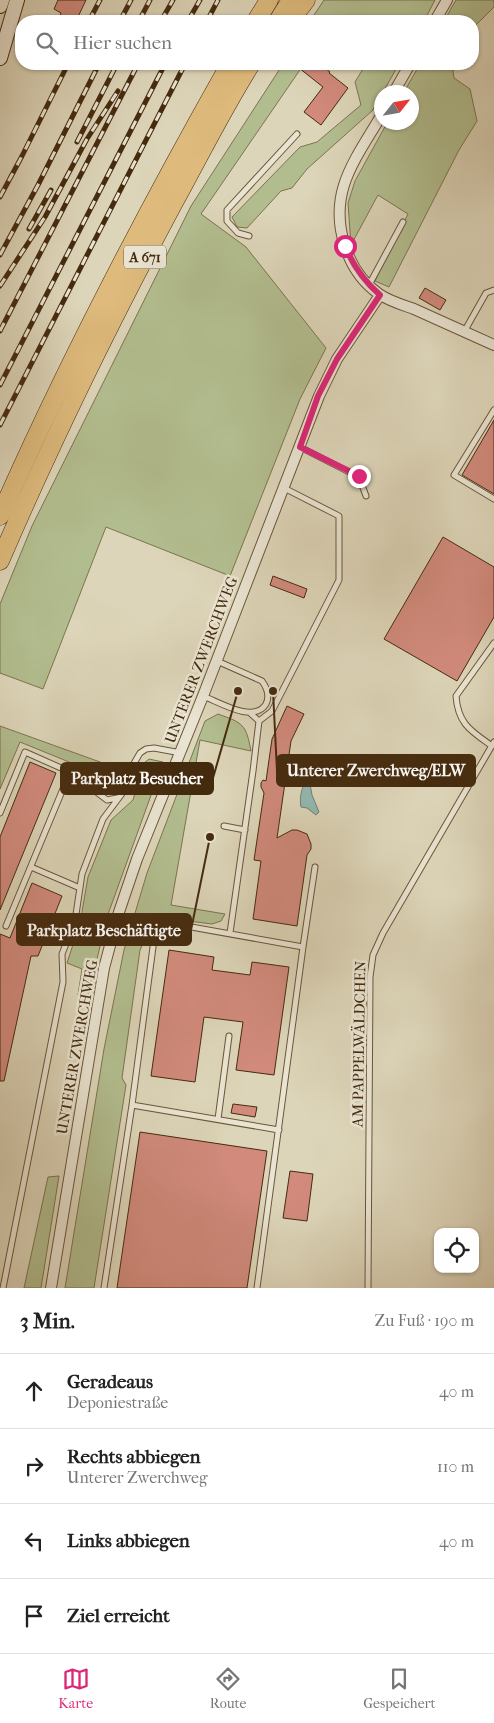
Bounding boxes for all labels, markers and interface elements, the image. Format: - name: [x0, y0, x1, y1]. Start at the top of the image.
- search box: [15, 15, 479, 70]
- icon: search: [33, 29, 61, 57]
- text: Hier suchen: [73, 32, 172, 54]
- north arrow: [374, 85, 419, 130]
- route start: [334, 235, 357, 258]
- road number: A 671: [124, 246, 166, 268]
- route end: [348, 465, 371, 488]
- street label: UNTERER ZWERCHWEG: [161, 574, 241, 746]
- callout: Unterer Zwerchweg/ELW: [277, 755, 475, 786]
- text: Unterer Zwerchweg/ELW: [286, 761, 466, 781]
- callout: Parkplatz Besucher: [61, 763, 213, 794]
- text: Parkplatz Besucher: [71, 769, 204, 789]
- callout: Parkplatz Beschäftigte: [17, 914, 191, 945]
- text: Parkplatz Beschäftigte: [27, 921, 181, 941]
- street label: UNTERER ZWERCHWEG: [53, 958, 101, 1136]
- street label: AM PAPPELWÄLDCHEN: [349, 960, 369, 1128]
- map controls: [434, 1228, 479, 1273]
- button: locate: [434, 1228, 479, 1273]
- text: 3 Min.: [20, 1309, 75, 1333]
- text: Zu Fuß · 190 m: [375, 1311, 474, 1330]
- text: Geradeaus: [67, 1371, 153, 1393]
- icon: ahead: [20, 1377, 48, 1405]
- text: 40 m: [439, 1382, 474, 1401]
- text: Deponiestraße: [67, 1393, 168, 1412]
- text: Rechts abbiegen: [67, 1446, 201, 1468]
- icon: right: [20, 1452, 48, 1480]
- text: 110 m: [437, 1457, 474, 1476]
- text: Unterer Zwerchweg: [67, 1468, 208, 1487]
- icon: left: [20, 1527, 48, 1555]
- text: Links abbiegen: [67, 1530, 190, 1552]
- text: 40 m: [439, 1532, 474, 1551]
- icon: arrive: [20, 1602, 48, 1630]
- text: Ziel erreicht: [67, 1605, 170, 1627]
- tab: Karte: [58, 1665, 93, 1712]
- tab: Route: [210, 1665, 247, 1712]
- tab: Gespeichert: [363, 1665, 436, 1712]

